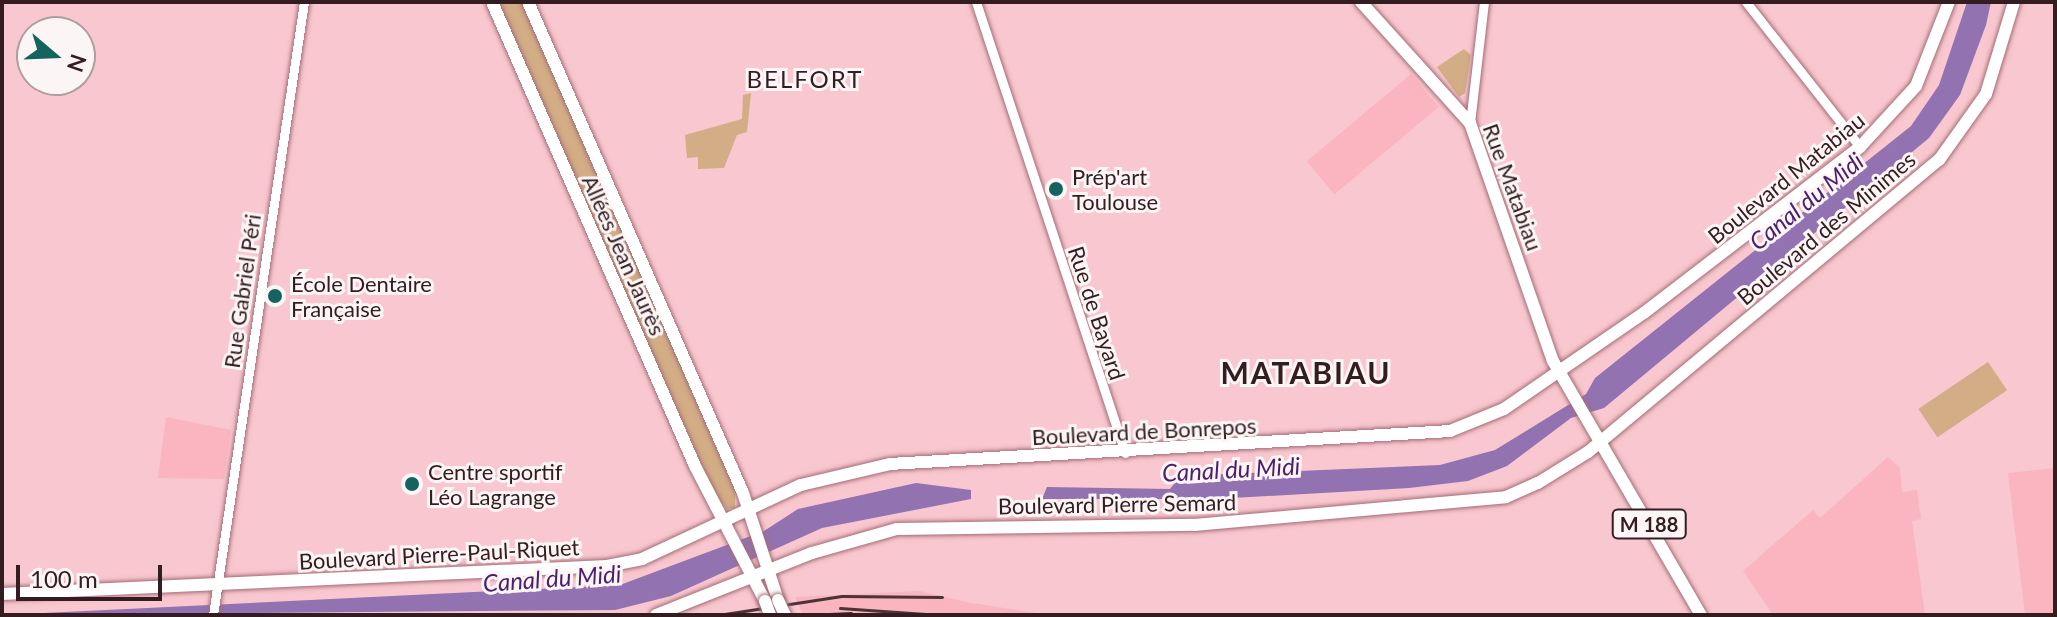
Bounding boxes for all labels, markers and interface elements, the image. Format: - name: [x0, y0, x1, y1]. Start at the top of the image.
- north arrow: [16, 16, 96, 96]
- text: N: [62, 51, 93, 76]
- district label: BELFORT: [747, 65, 863, 93]
- street label: Boulevard Matabiau: [1703, 107, 1869, 249]
- street label: Rue Matabiau: [1478, 120, 1548, 254]
- street label: Boulevard des Minimes: [1732, 146, 1920, 310]
- water label: Canal du Midi: [1743, 146, 1869, 256]
- place label: Prép'art Toulouse: [1072, 163, 1158, 214]
- street label: Allées Jean Jaurès: [577, 170, 671, 340]
- marker: Prép'art Toulouse: [1047, 180, 1065, 198]
- street label: Rue Gabriel Péri: [218, 212, 266, 370]
- street label: Rue de Bayard: [1063, 243, 1131, 383]
- place label: École Dentaire Française: [291, 270, 432, 322]
- marker: École Dentaire Française: [266, 287, 284, 305]
- district label: MATABIAU: [1220, 354, 1392, 390]
- street label: Boulevard de Bonrepos: [1031, 412, 1257, 450]
- water label: Canal du Midi: [1161, 451, 1301, 487]
- place label: Centre sportif Léo Lagrange: [428, 458, 563, 510]
- marker: Centre sportif Léo Lagrange: [403, 475, 421, 493]
- street label: Boulevard Pierre Semard: [998, 489, 1236, 519]
- road number: M 188: [1611, 508, 1687, 540]
- street label: Boulevard Pierre-Paul-Riquet: [298, 533, 580, 575]
- scale bar: [20, 549, 166, 599]
- water label: Canal du Midi: [482, 559, 622, 597]
- text: 100 m: [30, 564, 98, 593]

